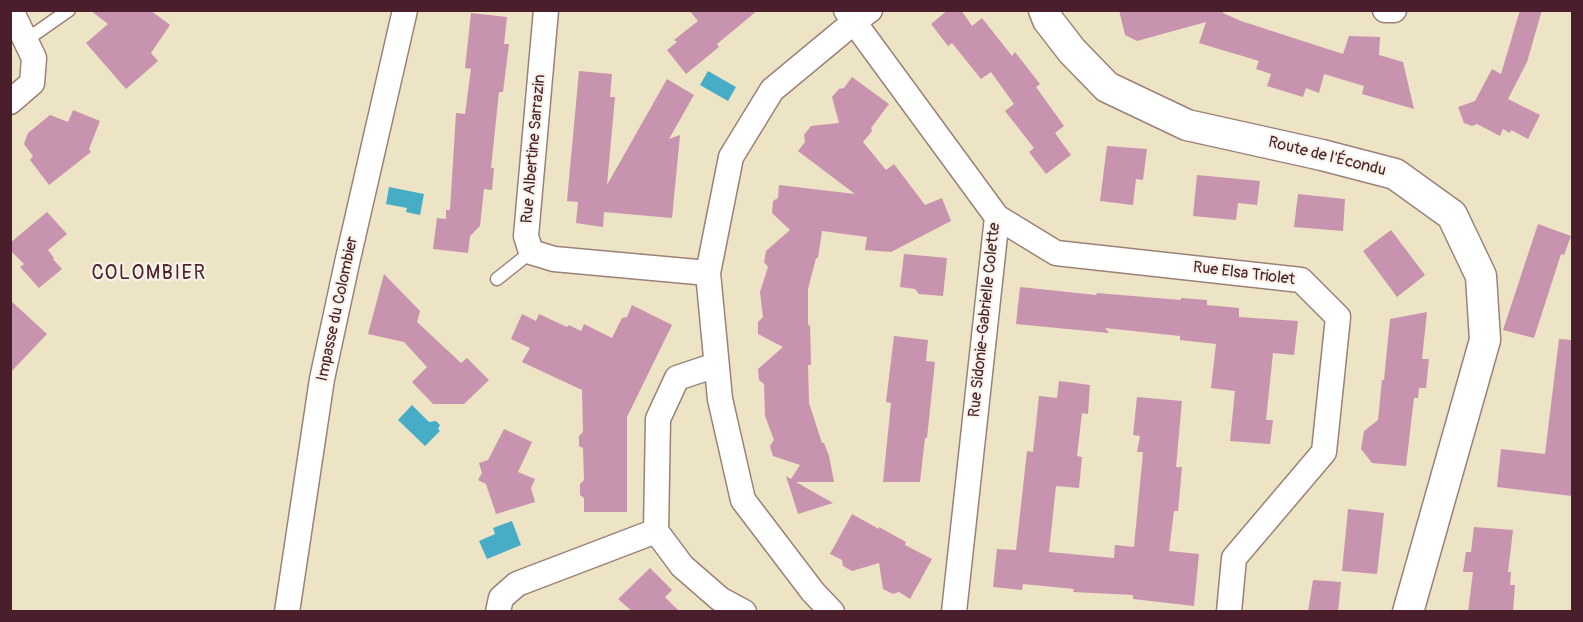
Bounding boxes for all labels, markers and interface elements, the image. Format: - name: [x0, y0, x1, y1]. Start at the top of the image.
- street label: Rue Albertine Sarrazin: [518, 74, 550, 224]
- street label: Route de l'Écondu: [1266, 133, 1388, 181]
- street label: Rue Sidonie-Gabrielle Colette: [965, 222, 1005, 418]
- street label: Impasse du Colombier: [313, 235, 363, 383]
- street label: Rue Elsa Triolet: [1192, 258, 1296, 290]
- district label: COLOMBIER: [91, 262, 207, 286]

